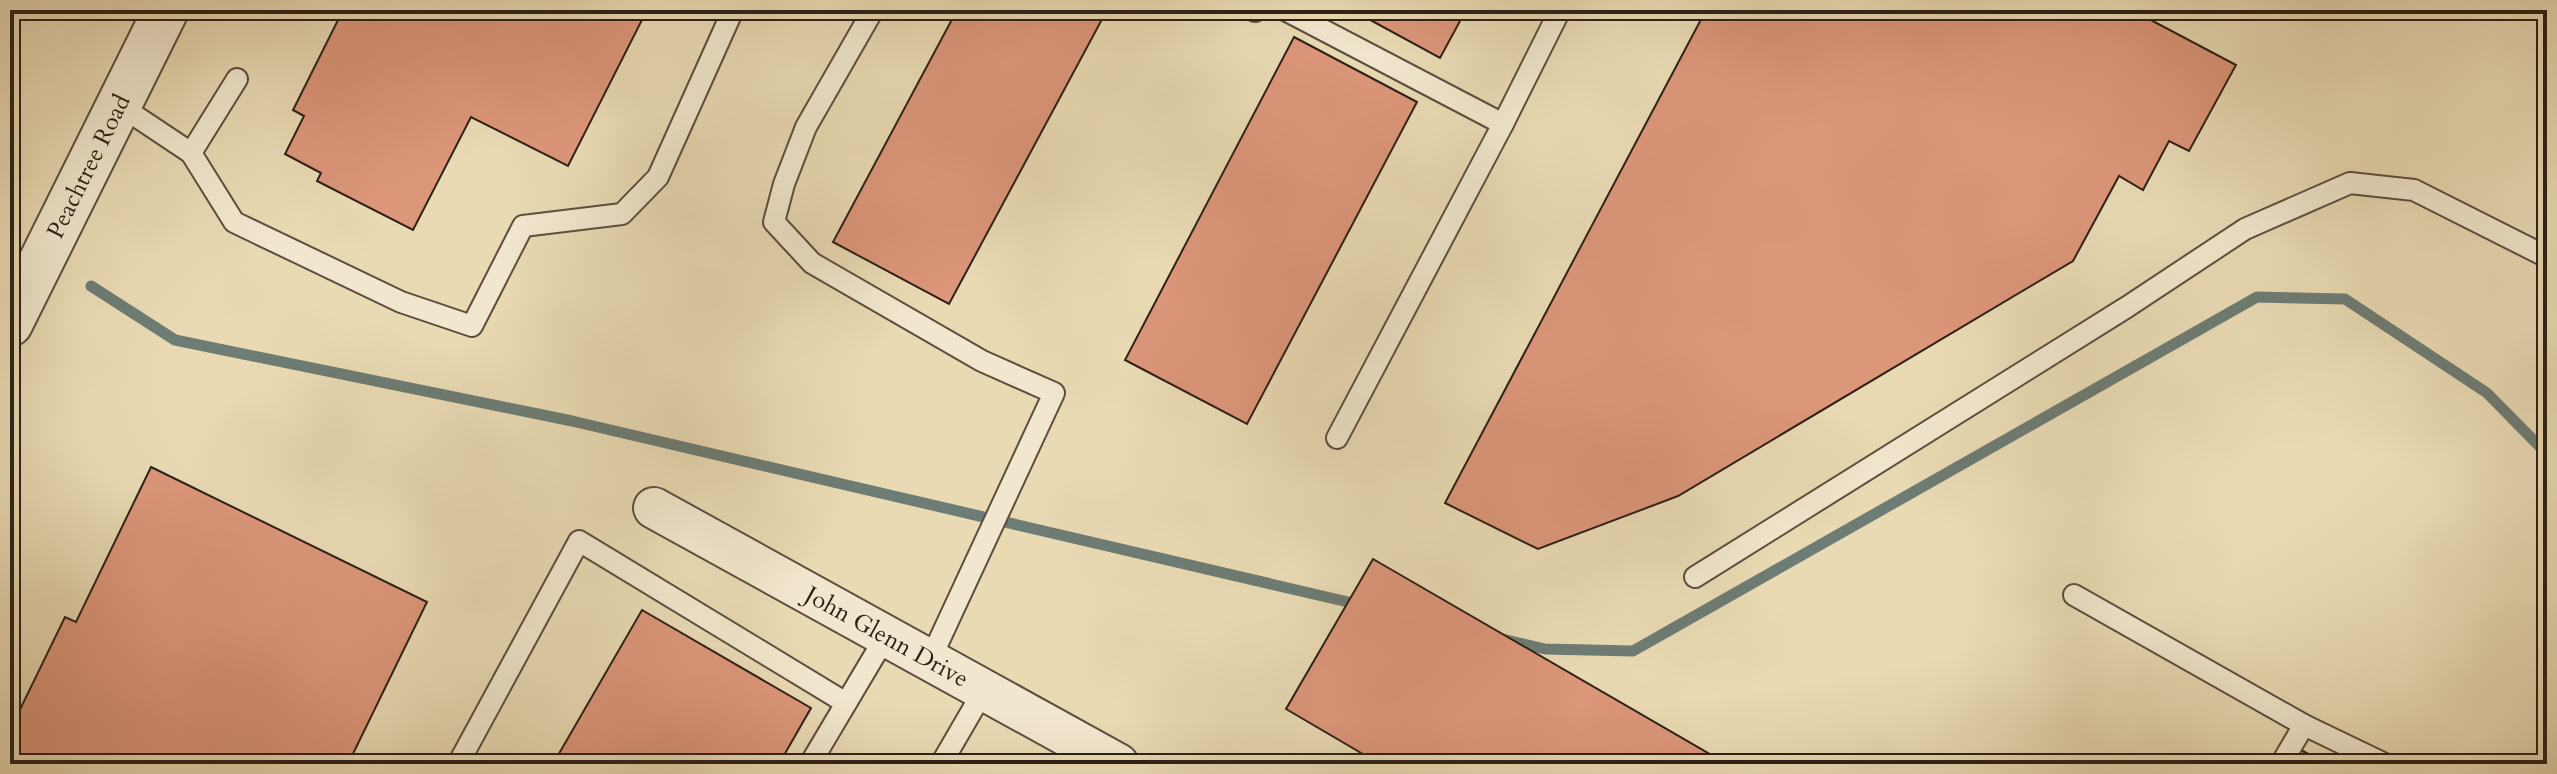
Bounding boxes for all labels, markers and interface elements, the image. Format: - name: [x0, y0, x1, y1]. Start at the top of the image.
- street label: Peachtree Road: [39, 89, 138, 244]
- street label: John Glenn Drive: [797, 577, 975, 695]

